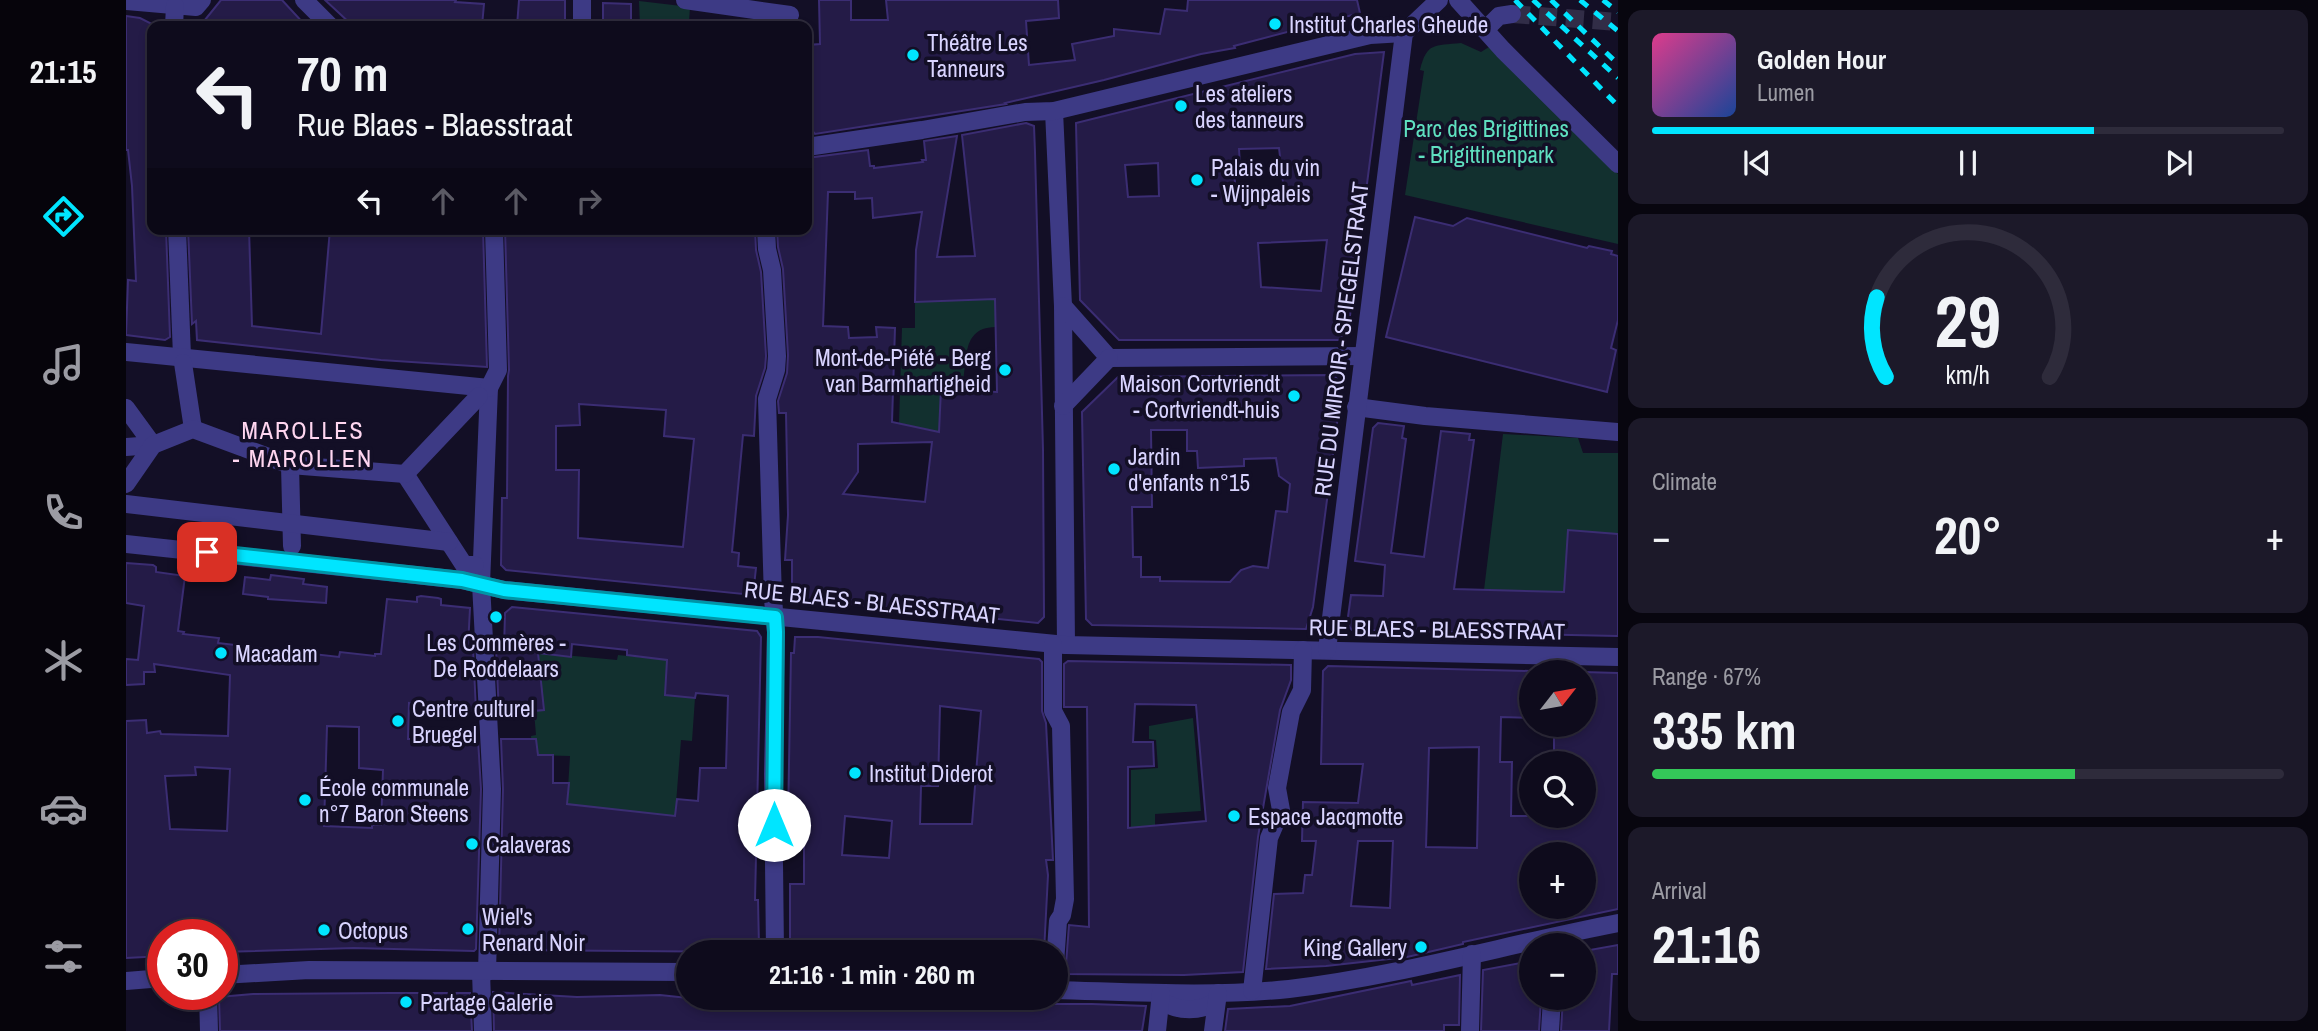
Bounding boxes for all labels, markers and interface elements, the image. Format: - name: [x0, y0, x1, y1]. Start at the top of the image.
- place label: Institut Charles Gheude: [1289, 9, 1488, 40]
- marker: Institut Charles Gheude: [1267, 16, 1283, 32]
- place label: Théâtre Les Tanneurs: [927, 27, 1028, 84]
- text: 70 m: [297, 40, 389, 106]
- text: Golden Hour: [1757, 42, 1886, 77]
- marker: Théâtre Les Tanneurs: [905, 47, 921, 63]
- icon: left: [182, 49, 273, 140]
- text: 21:15: [29, 50, 97, 93]
- text: Lumen: [1757, 77, 1815, 108]
- place label: Les ateliers des tanneurs: [1195, 78, 1304, 135]
- marker: Les ateliers des tanneurs: [1173, 98, 1189, 114]
- text: Rue Blaes - Blaesstraat: [297, 103, 573, 146]
- park label: Parc des Brigittines - Brigittinenpark: [1403, 113, 1569, 170]
- icon: previous: [1738, 144, 1776, 182]
- icon: pause: [1949, 144, 1987, 182]
- icon: next: [2160, 144, 2198, 182]
- place label: Palais du vin - Wijnpaleis: [1211, 152, 1320, 209]
- marker: Palais du vin - Wijnpaleis: [1189, 172, 1205, 188]
- street label: RUE DU MIROIR - SPIEGELSTRAAT: [1306, 180, 1376, 498]
- icon: left: [351, 182, 389, 220]
- icon: ahead: [424, 182, 462, 220]
- icon: ahead: [497, 182, 535, 220]
- icon: right: [570, 182, 608, 220]
- icon: directions: [39, 192, 88, 241]
- text: 29: [1935, 273, 2001, 371]
- icon: music: [39, 340, 88, 389]
- place label: Mont-de-Piété - Berg van Barmhartigheid: [815, 342, 991, 399]
- text: km/h: [1946, 358, 1990, 392]
- marker: Mont-de-Piété - Berg van Barmhartigheid: [997, 362, 1013, 378]
- place label: Maison Cortvriendt - Cortvriendt-huis: [1120, 368, 1280, 425]
- marker: Maison Cortvriendt - Cortvriendt-huis: [1286, 388, 1302, 404]
- district label: MAROLLES - MAROLLEN: [233, 414, 373, 474]
- place label: Jardin d'enfants n°15: [1128, 441, 1250, 498]
- marker: Jardin d'enfants n°15: [1106, 461, 1122, 477]
- text: Climate: [1652, 466, 1717, 497]
- icon: phone: [39, 488, 88, 537]
- text: 20°: [1934, 500, 2002, 570]
- text: −: [1652, 511, 1670, 562]
- text: +: [2266, 511, 2284, 562]
- pin: [177, 522, 237, 582]
- icon: arrive: [188, 533, 226, 571]
- street label: RUE BLAES - BLAESSTRAAT: [743, 573, 1002, 631]
- marker: Les Commères - De Roddelaars: [488, 609, 504, 625]
- street label: RUE BLAES - BLAESSTRAAT: [1309, 611, 1566, 647]
- place label: Les Commères - De Roddelaars: [426, 627, 566, 684]
- icon: climate: [39, 636, 88, 685]
- place label: Macadam: [235, 638, 318, 669]
- marker: Macadam: [213, 645, 229, 661]
- north arrow: [1519, 660, 1596, 737]
- map controls: [1519, 660, 1596, 1010]
- text: Range · 67%: [1652, 661, 1761, 692]
- place label: Centre culturel Bruegel: [412, 693, 535, 750]
- text: 335 km: [1652, 695, 1797, 765]
- marker: Centre culturel Bruegel: [390, 713, 406, 729]
- button: search: [1519, 751, 1596, 828]
- place label: Institut Diderot: [869, 758, 993, 789]
- marker: Institut Diderot: [847, 765, 863, 781]
- place label: École communale n°7 Baron Steens: [319, 772, 469, 829]
- icon: car: [39, 784, 88, 833]
- position arrow: [737, 788, 811, 862]
- marker: École communale n°7 Baron Steens: [297, 792, 313, 808]
- place label: Espace Jacqmotte: [1248, 801, 1403, 832]
- marker: Espace Jacqmotte: [1226, 808, 1242, 824]
- place label: Calaveras: [486, 829, 571, 860]
- marker: Calaveras: [464, 836, 480, 852]
- button: +: [1519, 842, 1596, 919]
- text: Arrival: [1652, 875, 1707, 906]
- place label: Wiel's Renard Noir: [482, 901, 585, 958]
- text: 21:16: [1652, 909, 1761, 979]
- place label: Octopus: [338, 915, 408, 946]
- speed limit sign: 30: [147, 919, 238, 1010]
- marker: Wiel's Renard Noir: [460, 921, 476, 937]
- marker: Octopus: [316, 922, 332, 938]
- icon: filters: [39, 932, 88, 981]
- place label: King Gallery: [1303, 932, 1408, 963]
- button: −: [1519, 933, 1596, 1010]
- marker: King Gallery: [1413, 939, 1429, 955]
- text: 21:16 · 1 min · 260 m: [769, 957, 975, 992]
- place label: Partage Galerie: [420, 987, 553, 1018]
- marker: Partage Galerie: [398, 994, 414, 1010]

